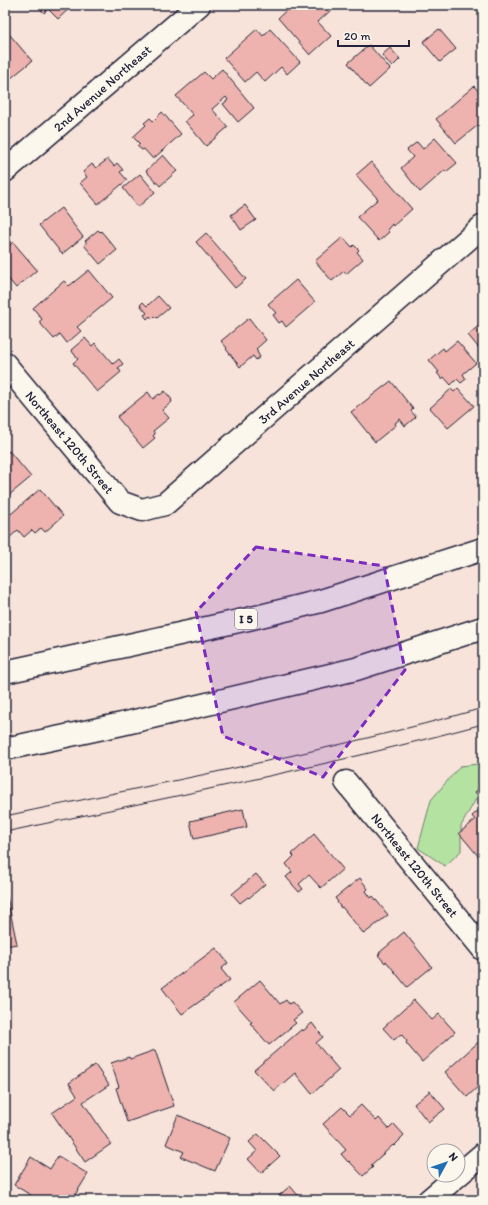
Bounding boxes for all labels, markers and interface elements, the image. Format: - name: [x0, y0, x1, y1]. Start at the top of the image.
- scale bar: [338, 22, 409, 48]
- text: 20 m: [344, 29, 371, 43]
- street label: 2nd Avenue Northeast: [51, 42, 154, 135]
- street label: 3rd Avenue Northeast: [255, 336, 357, 427]
- street label: Northeast 120th Street: [22, 388, 117, 497]
- road number: I 5: [235, 609, 257, 629]
- street label: Northeast 120th Street: [368, 810, 461, 920]
- north arrow: [426, 1143, 466, 1183]
- text: N: [446, 1150, 461, 1164]

